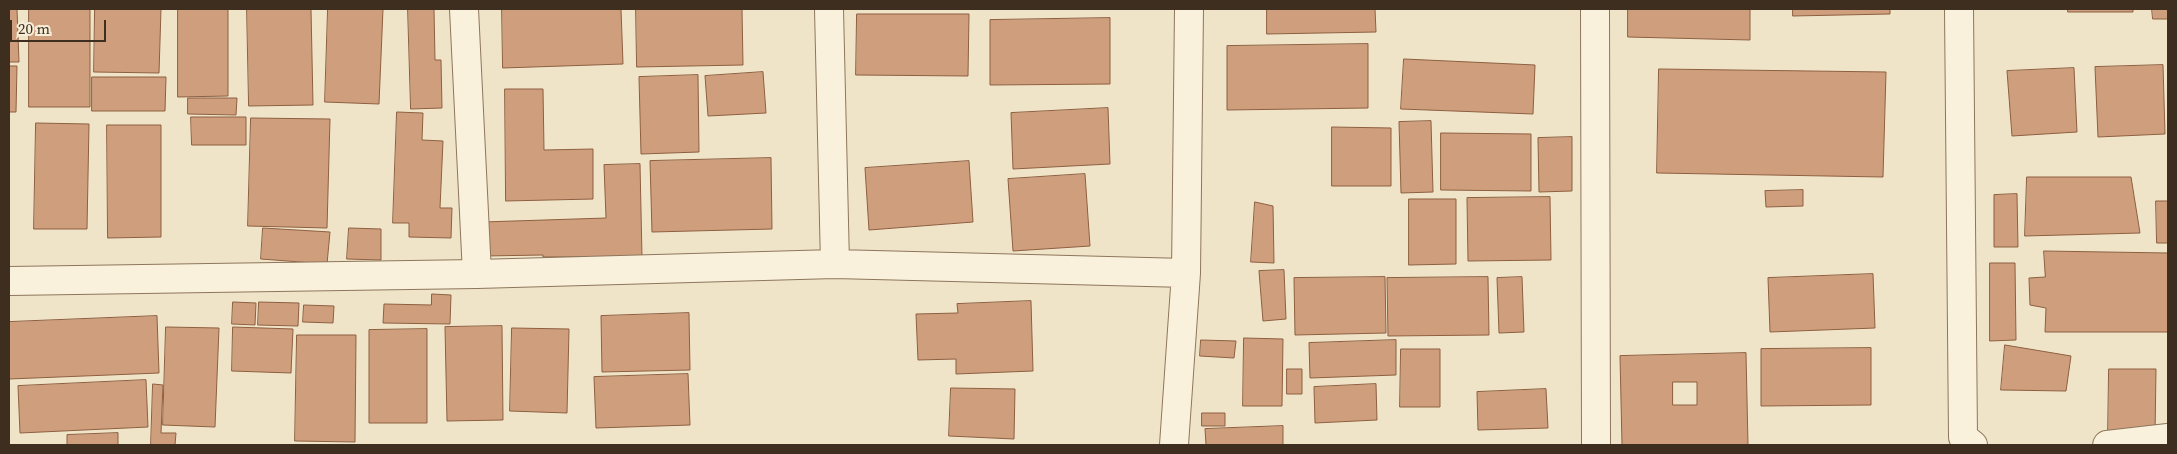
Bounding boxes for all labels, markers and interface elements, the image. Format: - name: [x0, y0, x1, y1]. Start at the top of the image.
- scale bar: [12, 10, 109, 42]
- text: 20 m: [18, 18, 50, 39]

